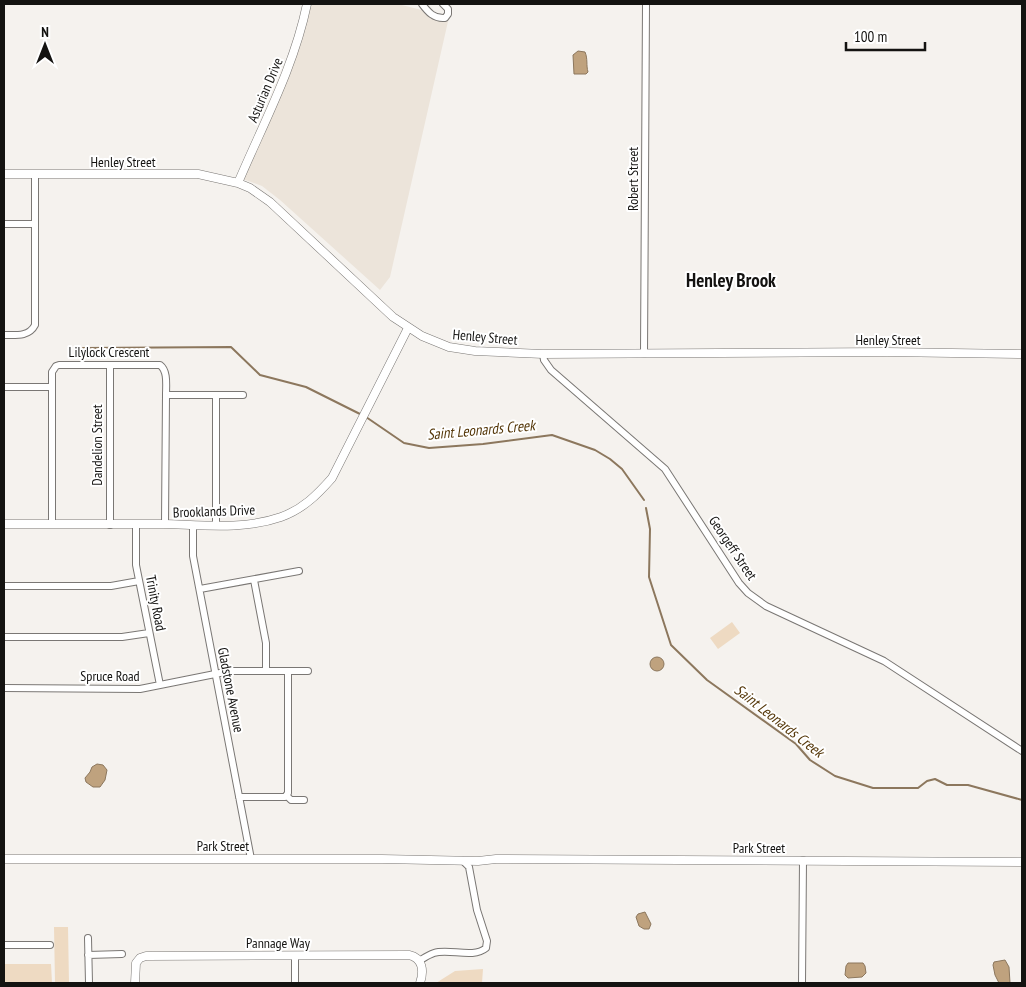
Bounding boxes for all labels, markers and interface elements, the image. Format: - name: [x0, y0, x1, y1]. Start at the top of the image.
- north arrow: [20, 20, 70, 70]
- scale bar: [846, 20, 925, 52]
- text: N: [41, 23, 49, 41]
- text: 100 m: [854, 27, 887, 46]
- street label: Asturian Drive: [243, 55, 287, 125]
- street label: Robert Street: [624, 147, 642, 211]
- street label: Henley Street: [90, 153, 156, 171]
- district label: Henley Brook: [686, 268, 776, 292]
- street label: Henley Street: [452, 325, 518, 349]
- street label: Henley Street: [855, 331, 921, 349]
- street label: Lilylock Crescent: [69, 343, 150, 361]
- street label: Dandelion Street: [88, 404, 106, 486]
- water label: Saint Leonards Creek: [426, 415, 538, 444]
- street label: Brooklands Drive: [173, 501, 256, 521]
- street label: Georgeff Street: [705, 513, 761, 584]
- street label: Trinity Road: [142, 573, 170, 633]
- street label: Gladstone Avenue: [214, 646, 248, 734]
- street label: Spruce Road: [80, 667, 140, 685]
- water label: Saint Leonards Creek: [731, 680, 829, 763]
- street label: Park Street: [197, 837, 249, 855]
- street label: Park Street: [733, 839, 785, 857]
- street label: Pannage Way: [246, 934, 311, 952]

